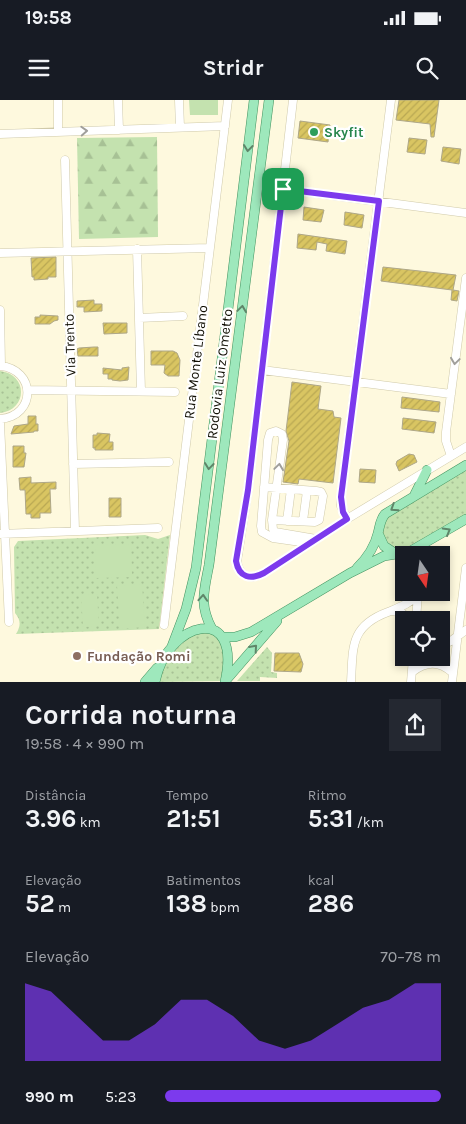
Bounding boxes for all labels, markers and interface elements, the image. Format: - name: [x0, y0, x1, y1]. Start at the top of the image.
- text: 19:58: [25, 7, 72, 29]
- icon: menu: [25, 54, 53, 82]
- icon: search: [413, 54, 441, 82]
- text: Stridr: [203, 55, 263, 81]
- place label: Skyfit: [324, 124, 364, 141]
- one-way arrow: [80, 126, 88, 137]
- marker: Skyfit: [308, 126, 320, 138]
- one-way arrow: [243, 145, 254, 153]
- pin: [262, 168, 304, 210]
- icon: arrive: [269, 175, 297, 203]
- street label: Rua Monte Líbano: [181, 304, 211, 420]
- one-way arrow: [236, 304, 247, 312]
- street label: Rodovia Luiz Ometto: [204, 308, 236, 440]
- street label: Via Trento: [60, 313, 80, 377]
- one-way arrow: [450, 357, 461, 365]
- one-way arrow: [204, 462, 215, 470]
- one-way arrow: [274, 462, 284, 471]
- one-way arrow: [391, 501, 400, 511]
- one-way arrow: [441, 527, 450, 537]
- north arrow: [395, 546, 450, 601]
- map controls: [395, 546, 450, 666]
- one-way arrow: [198, 594, 209, 602]
- button: locate: [395, 611, 450, 666]
- one-way arrow: [248, 645, 257, 654]
- place label: Fundação Romi: [87, 648, 190, 665]
- marker: Fundação Romi: [71, 650, 83, 662]
- text: Corrida noturna: [25, 698, 237, 731]
- button: share: [389, 699, 441, 751]
- text: 19:58 · 4 × 990 m: [25, 734, 144, 753]
- text: Distância: [25, 787, 86, 804]
- text: Tempo: [166, 787, 208, 804]
- text: Ritmo: [308, 787, 346, 804]
- text: 3.96: [25, 804, 76, 833]
- text: 21:51: [166, 804, 221, 833]
- text: 5:31: [308, 804, 353, 833]
- text: km: [76, 814, 101, 831]
- text: /km: [353, 814, 384, 831]
- text: Elevação: [25, 872, 81, 889]
- text: Batimentos: [166, 872, 241, 889]
- text: kcal: [308, 872, 334, 889]
- text: 52: [25, 889, 55, 918]
- text: 138: [166, 889, 207, 918]
- text: 286: [308, 889, 354, 918]
- text: m: [55, 899, 71, 916]
- text: bpm: [207, 899, 240, 916]
- text: Elevação: [25, 947, 89, 966]
- text: 70–78 m: [380, 947, 441, 966]
- text: 990 m: [25, 1087, 74, 1106]
- text: 5:23: [105, 1087, 136, 1106]

